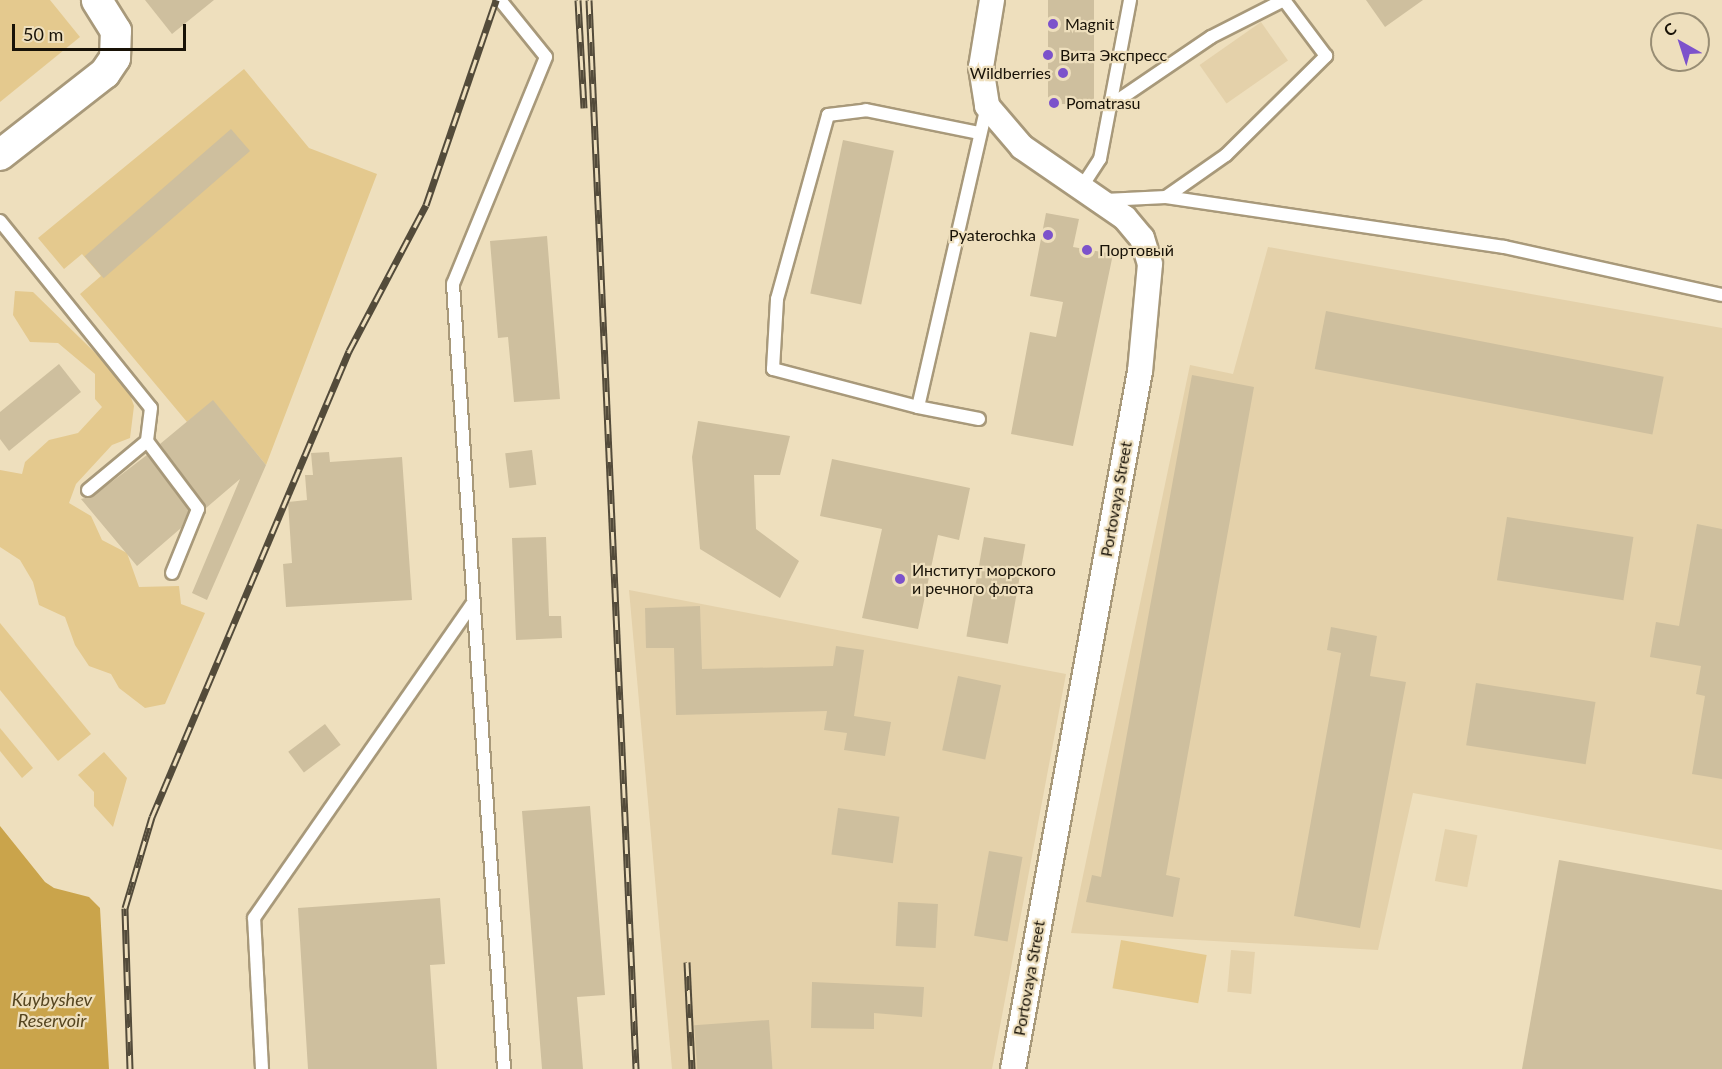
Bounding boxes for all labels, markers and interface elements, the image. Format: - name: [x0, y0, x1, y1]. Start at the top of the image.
- scale bar: [15, 12, 189, 50]
- north arrow: [1650, 12, 1710, 72]
- place label: Magnit: [1065, 14, 1114, 34]
- marker: Magnit: [1046, 17, 1060, 31]
- text: С: [1660, 18, 1680, 40]
- text: 50 m: [23, 23, 63, 45]
- place label: Вита Экспресс: [1060, 45, 1167, 65]
- marker: Вита Экспресс: [1041, 48, 1055, 62]
- place label: Wildberries: [970, 63, 1051, 83]
- marker: Wildberries: [1056, 66, 1070, 80]
- place label: Pomatrasu: [1066, 93, 1140, 113]
- marker: Pomatrasu: [1047, 96, 1061, 110]
- place label: Pyaterochka: [949, 225, 1036, 245]
- marker: Pyaterochka: [1041, 228, 1055, 242]
- place label: Портовый: [1099, 240, 1174, 260]
- marker: Портовый: [1080, 243, 1094, 257]
- street label: Portovaya Street: [1096, 440, 1136, 558]
- place label: Институт морского и речного флота: [912, 560, 1056, 598]
- marker: Институт морского и речного флота: [893, 572, 907, 586]
- street label: Portovaya Street: [1009, 919, 1049, 1037]
- water label: Kuybyshev Reservoir: [12, 989, 92, 1032]

